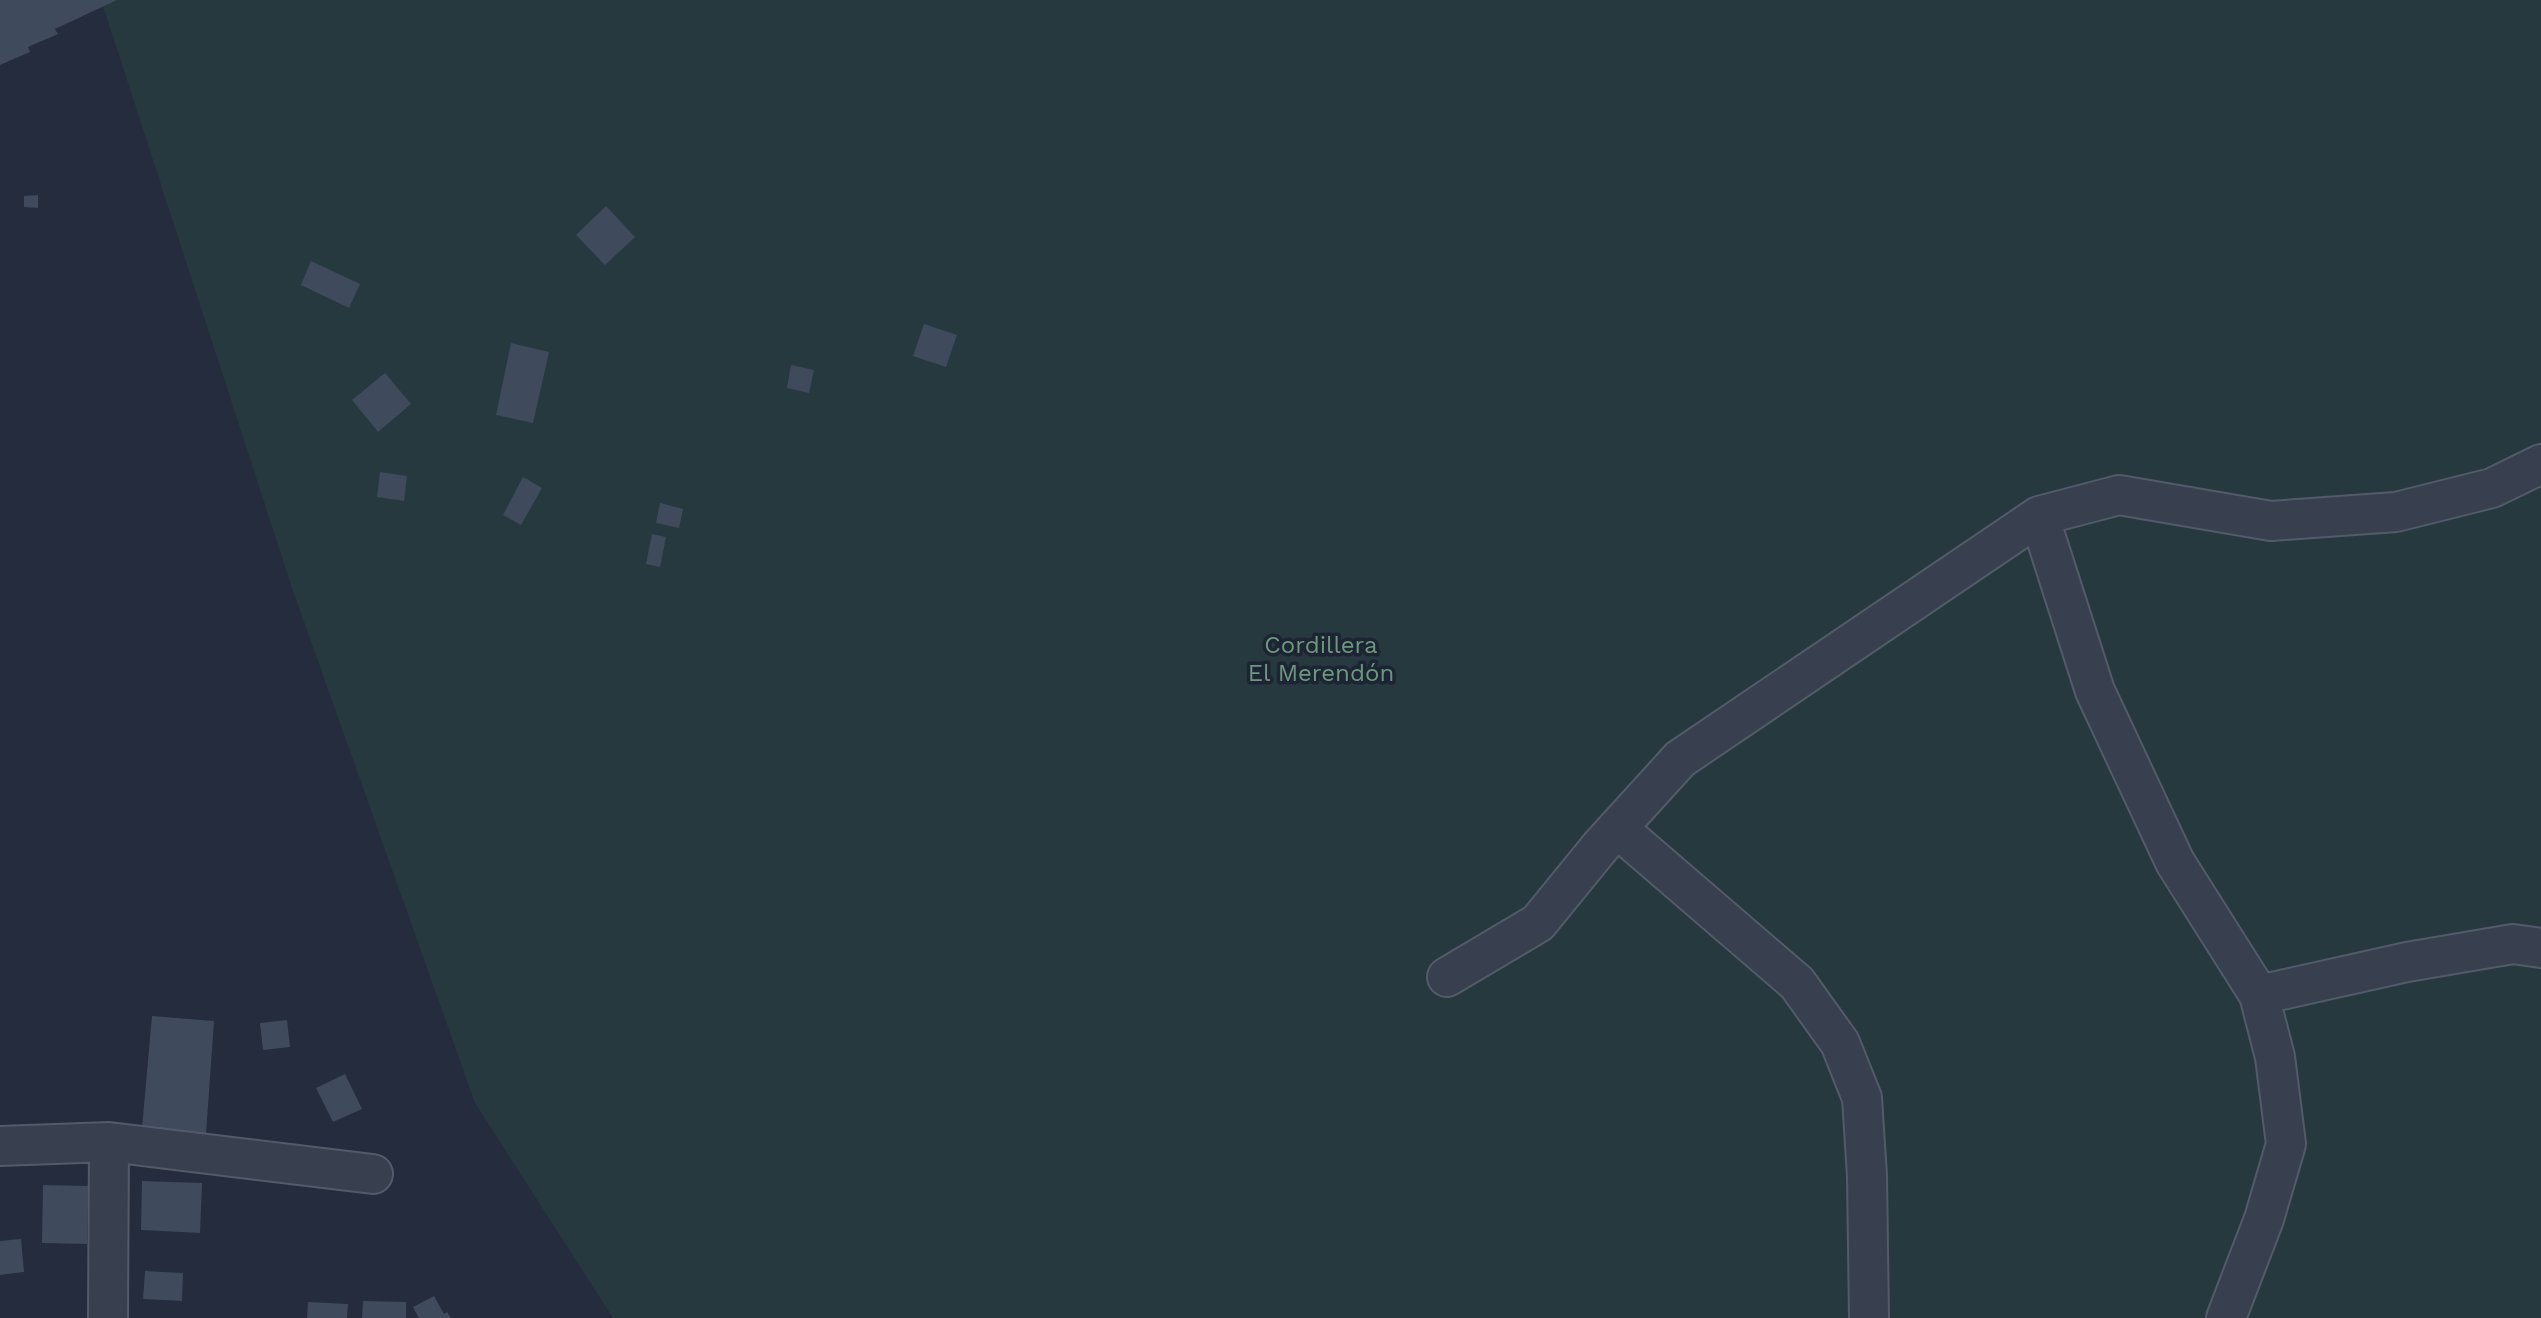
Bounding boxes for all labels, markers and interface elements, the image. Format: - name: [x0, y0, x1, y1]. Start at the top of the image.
- park label: Cordillera El Merendón: [1248, 631, 1394, 687]

